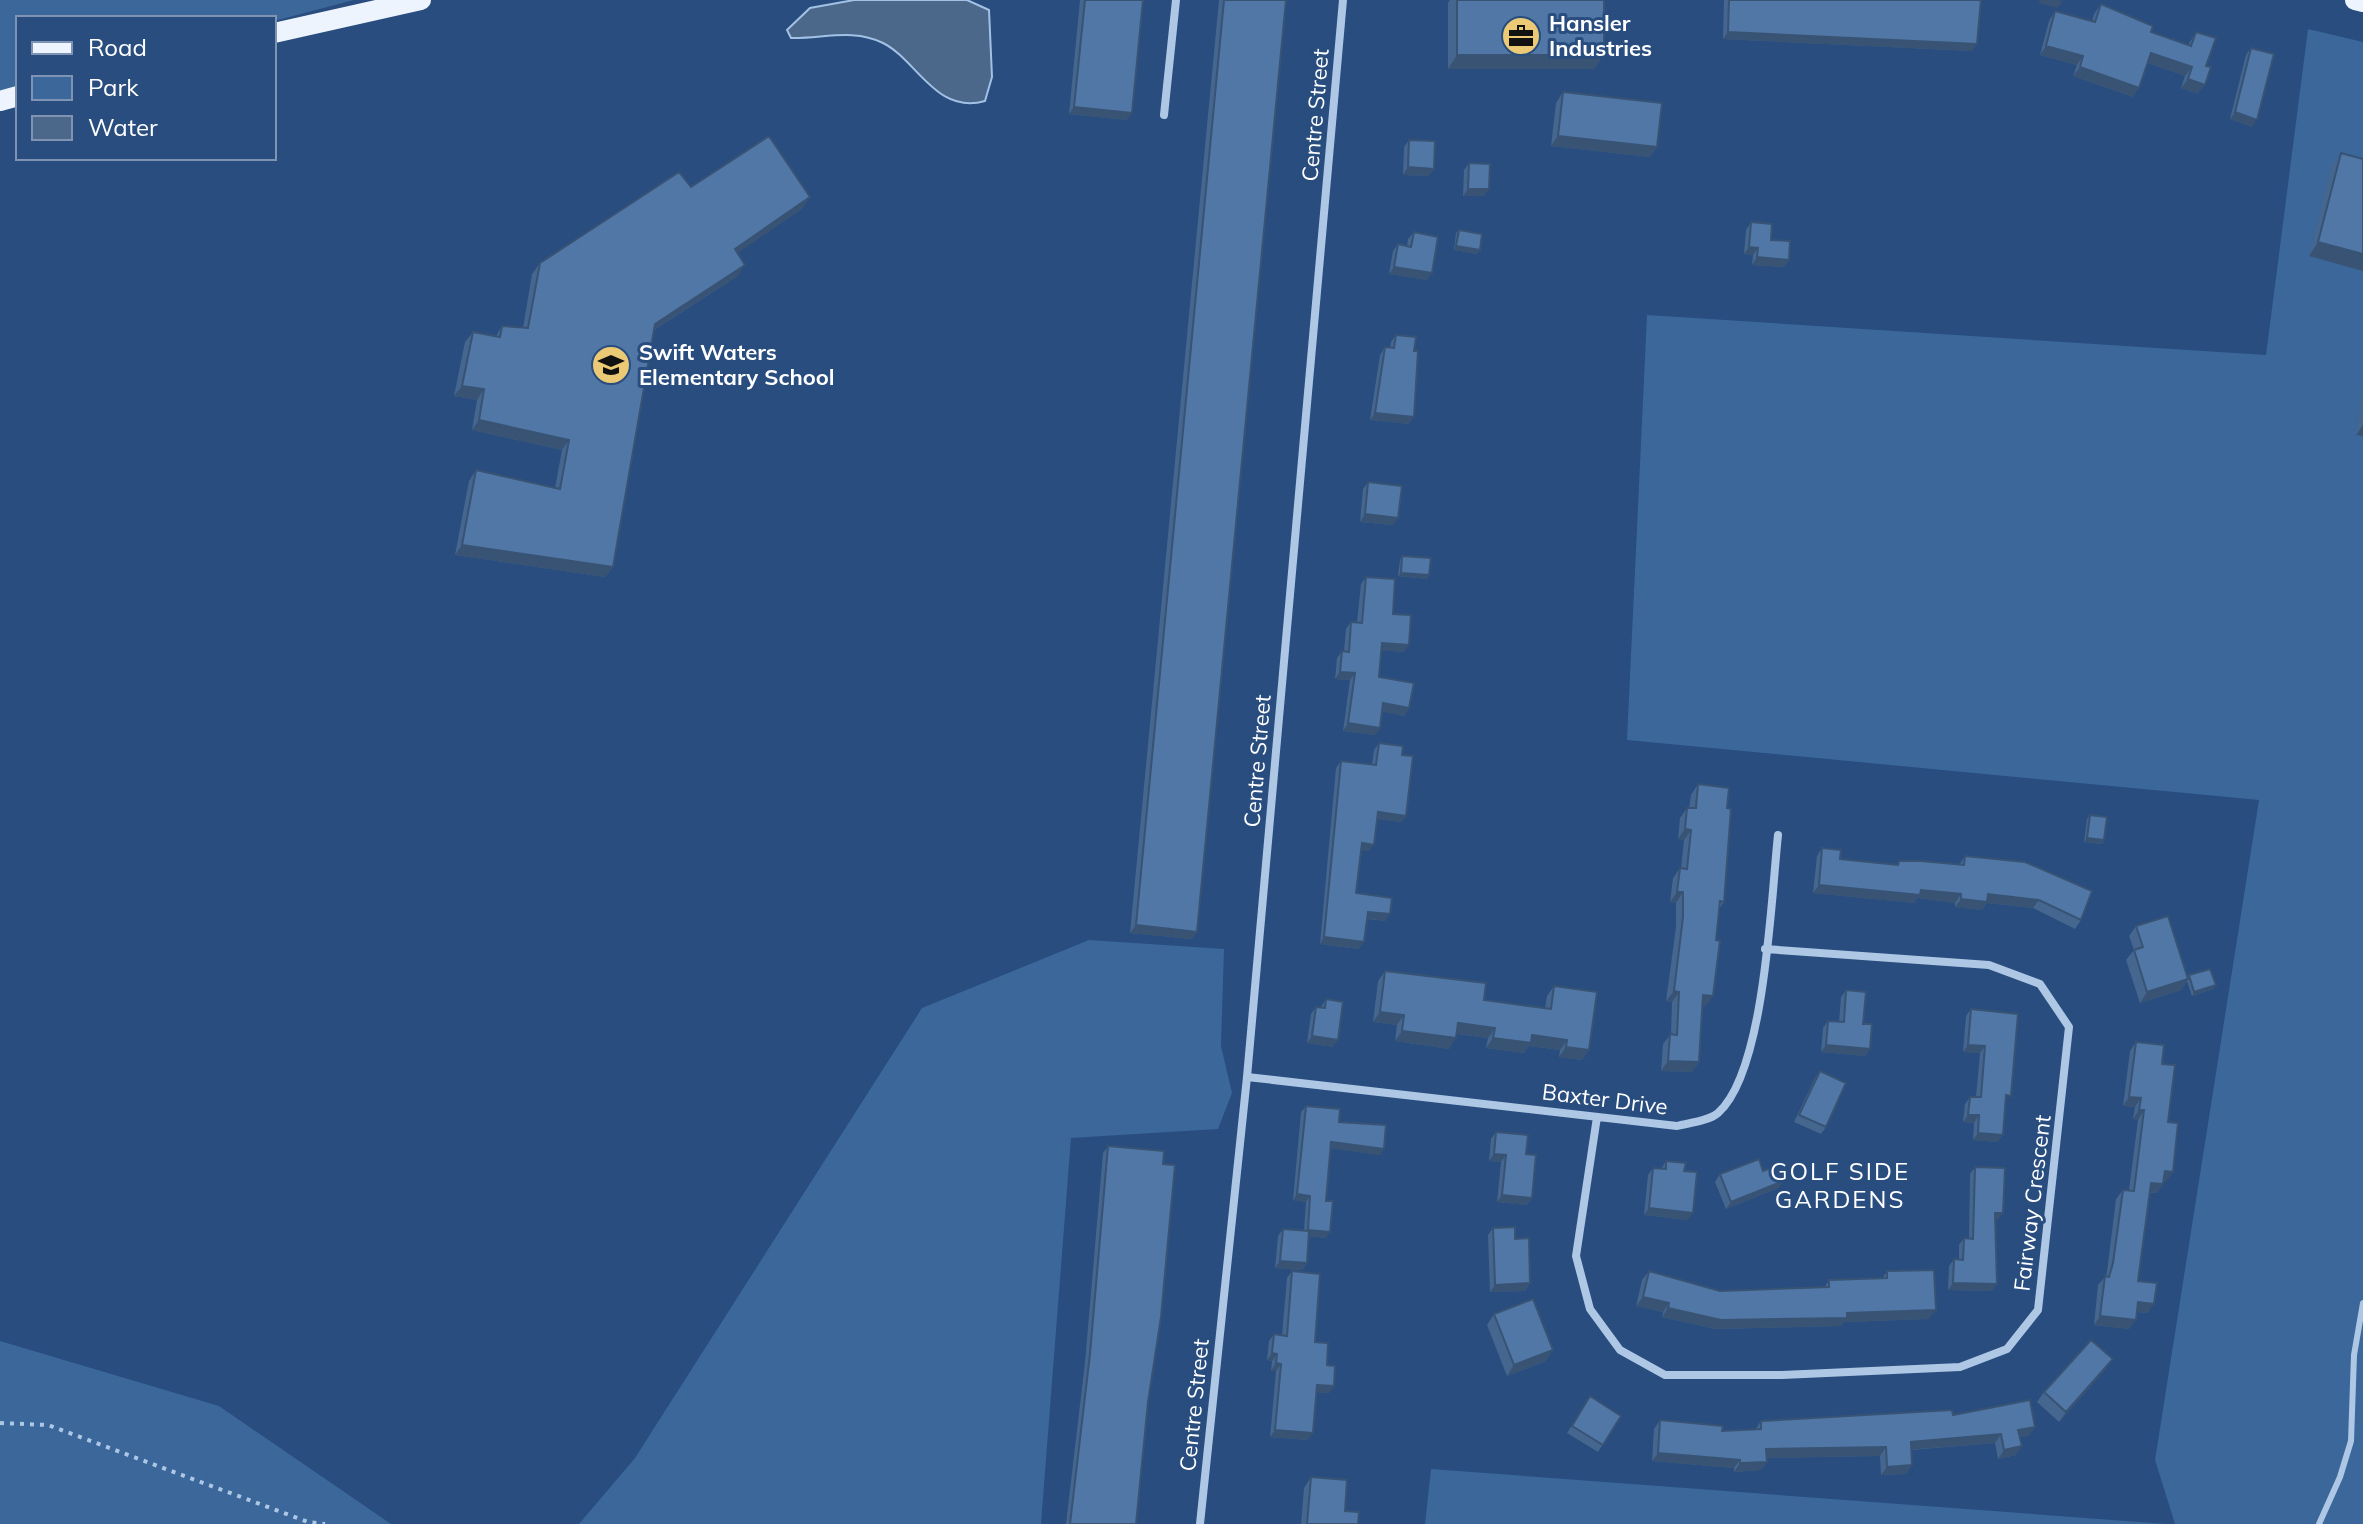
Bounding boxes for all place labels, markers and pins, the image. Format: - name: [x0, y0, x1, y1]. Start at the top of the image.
- place label: Hansler Industries: [1549, 9, 1652, 62]
- office icon: Hansler Industries: [1500, 15, 1542, 57]
- place label: Swift Waters Elementary School: [639, 338, 835, 391]
- school or university icon: Swift Waters Elementary School: [590, 344, 632, 386]

